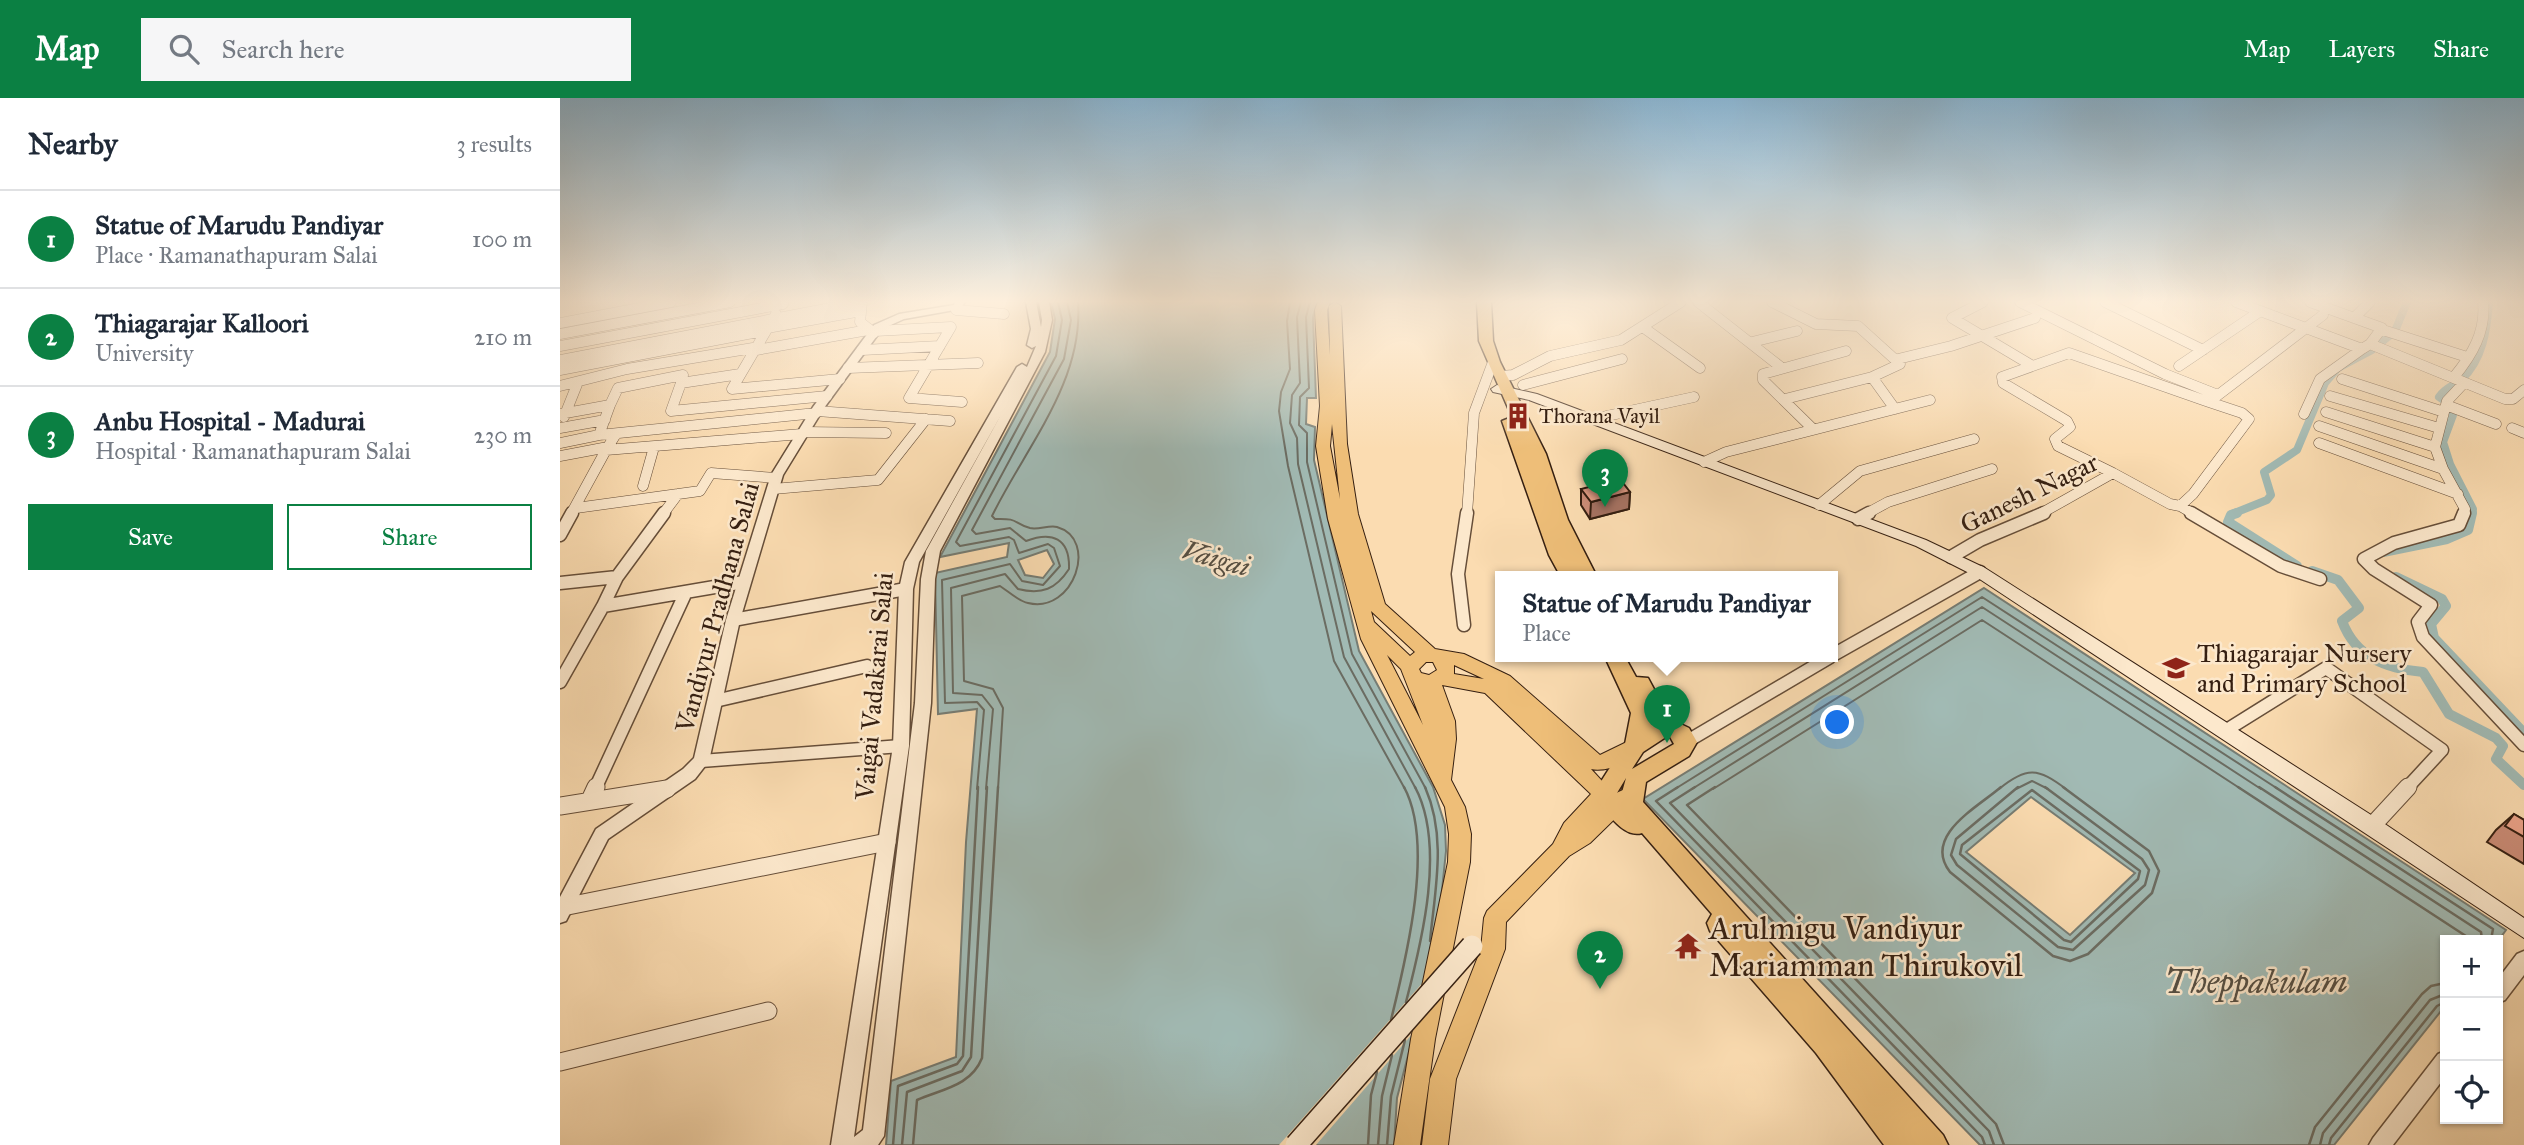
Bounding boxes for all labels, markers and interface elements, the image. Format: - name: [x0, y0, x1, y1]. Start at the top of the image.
- search box: [141, 18, 631, 81]
- text: Map: [35, 29, 99, 69]
- icon: search: [165, 30, 203, 68]
- text: Search here: [221, 33, 345, 65]
- text: Map: [2244, 34, 2291, 64]
- text: Layers: [2329, 34, 2395, 64]
- text: Share: [2433, 34, 2489, 64]
- text: Nearby: [28, 126, 118, 162]
- text: 3 results: [456, 130, 532, 158]
- text: Statue of Marudu Pandiyar: [95, 209, 383, 241]
- text: 1: [46, 225, 56, 253]
- text: 100 m: [472, 225, 532, 253]
- text: Place · Ramanathapuram Salai: [95, 241, 378, 269]
- text: Thiagarajar Kalloori: [95, 307, 309, 339]
- text: 2: [45, 323, 57, 351]
- text: 210 m: [474, 323, 532, 351]
- text: University: [95, 339, 194, 367]
- building icon: Thorana Vayil: [1503, 401, 1533, 431]
- place label: Thorana Vayil: [1539, 403, 1660, 429]
- text: Anbu Hospital - Madurai: [95, 405, 365, 437]
- text: 3: [46, 421, 56, 449]
- text: 230 m: [474, 421, 532, 449]
- text: Hospital · Ramanathapuram Salai: [95, 437, 411, 465]
- street label: Ganesh Nagar: [1955, 446, 2104, 540]
- pin: 3: [1582, 449, 1628, 507]
- street label: Vandiyur Pradhana Salai: [668, 478, 766, 737]
- button: Save: [28, 504, 273, 570]
- button: Share: [287, 504, 532, 570]
- water label: Vaigai: [1178, 532, 1254, 584]
- street label: Vaigai Vadakarai Salai: [848, 571, 900, 802]
- popup: [1495, 571, 1838, 662]
- text: Statue of Marudu Pandiyar: [1522, 587, 1811, 619]
- text: Place: [1522, 619, 1571, 647]
- place label: Thiagarajar Nursery and Primary School: [2197, 637, 2412, 699]
- school or university icon: Thiagarajar Nursery and Primary School: [2161, 653, 2191, 683]
- pin: 1: [1644, 685, 1690, 743]
- your location: [1820, 705, 1854, 739]
- place label: Arulmigu Vandiyur Mariamman Thirukovil: [1707, 909, 2023, 985]
- pin: 2: [1577, 931, 1623, 989]
- temple icon: Arulmigu Vandiyur Mariamman Thirukovil: [1673, 931, 1703, 961]
- map controls: [2440, 935, 2503, 1124]
- button: +: [2440, 935, 2503, 998]
- water label: Theppakulam: [2165, 962, 2347, 1003]
- button: −: [2440, 998, 2503, 1061]
- button: locate: [2440, 1061, 2503, 1124]

